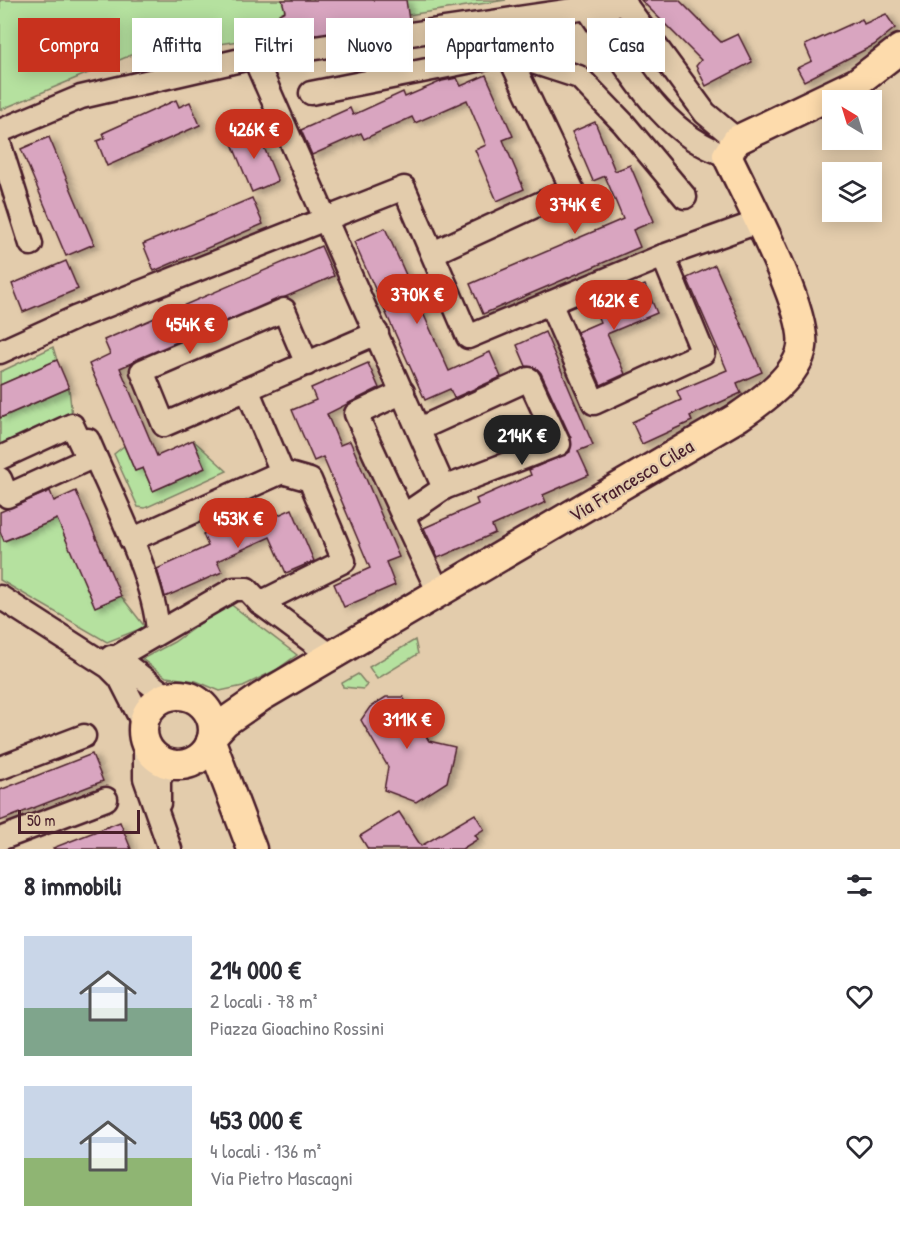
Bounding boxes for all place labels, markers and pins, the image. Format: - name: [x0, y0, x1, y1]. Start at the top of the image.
- pin: 426K €: [205, 109, 303, 160]
- pin: 374K €: [526, 184, 624, 235]
- pin: 370K €: [368, 274, 466, 325]
- pin: 162K €: [565, 280, 663, 331]
- pin: 454K €: [141, 304, 239, 355]
- pin: 214K €: [473, 415, 571, 466]
- pin: 453K €: [189, 498, 287, 549]
- pin: 311K €: [358, 699, 456, 750]

